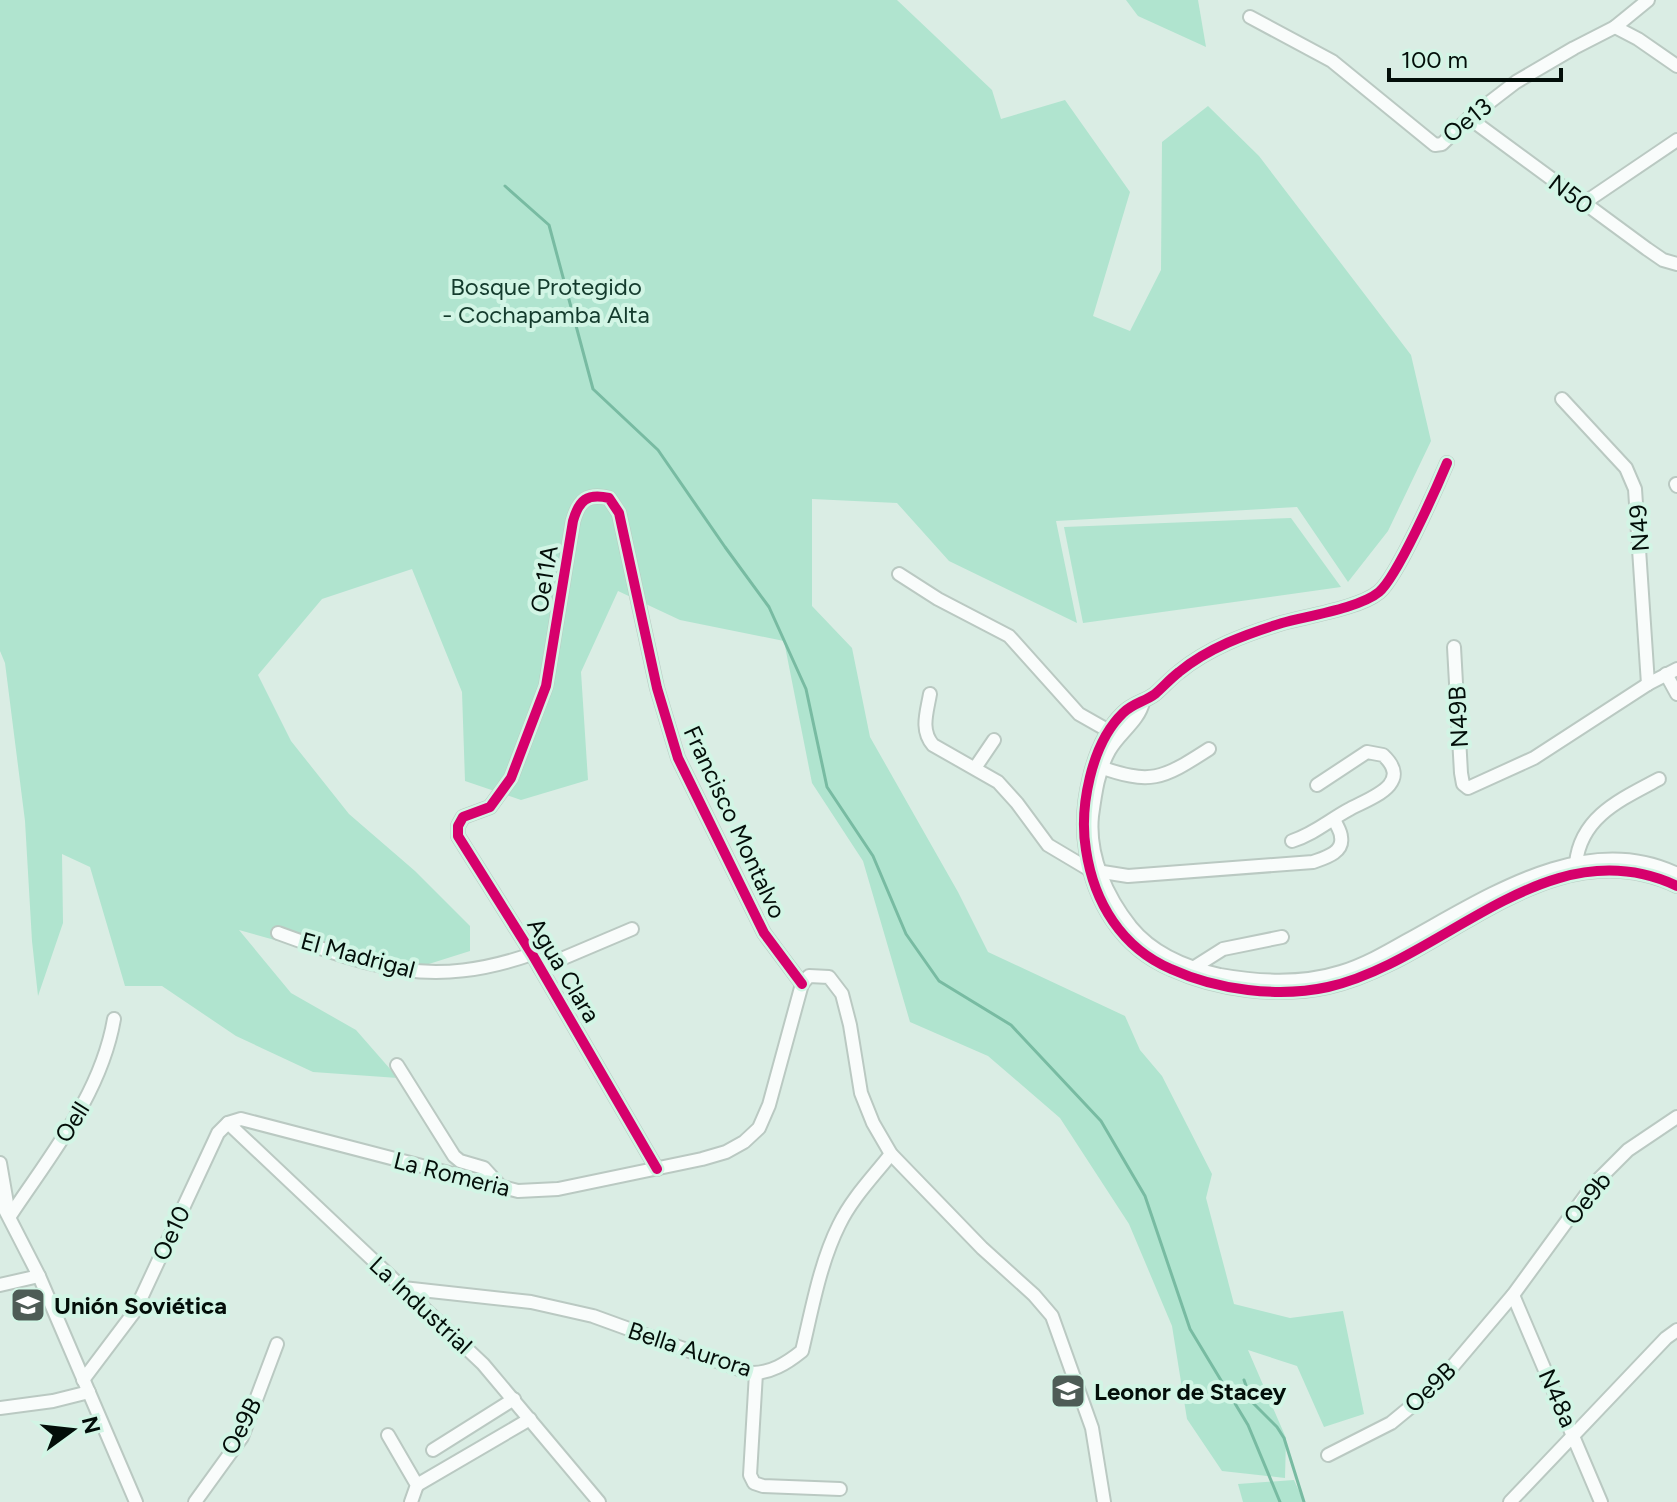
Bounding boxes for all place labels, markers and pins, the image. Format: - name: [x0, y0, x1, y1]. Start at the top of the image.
- school or university icon: Unión Soviética: [9, 1286, 47, 1324]
- place label: Unión Soviética: [54, 1291, 227, 1320]
- school or university icon: Leonor de Stacey: [1049, 1372, 1087, 1410]
- place label: Leonor de Stacey: [1094, 1377, 1286, 1406]

